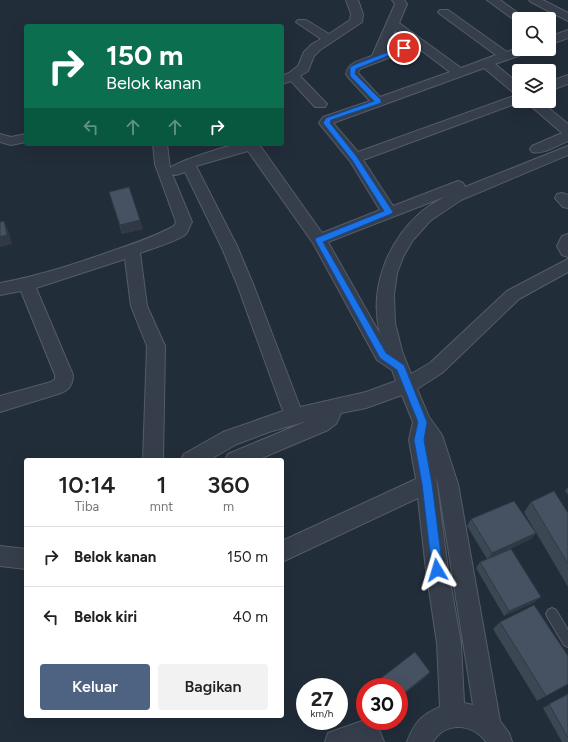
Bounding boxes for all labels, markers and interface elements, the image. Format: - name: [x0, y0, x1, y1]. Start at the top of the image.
- map controls: [512, 12, 556, 108]
- button: search: [512, 12, 556, 56]
- pin: [387, 31, 421, 65]
- icon: arrive: [393, 37, 415, 59]
- text: 150 m: [106, 38, 183, 72]
- icon: right: [40, 40, 92, 92]
- button: layers: [512, 64, 556, 108]
- text: Belok kanan: [106, 72, 201, 94]
- icon: left: [80, 116, 102, 138]
- icon: ahead: [122, 116, 144, 138]
- icon: ahead: [164, 116, 186, 138]
- icon: right: [206, 116, 228, 138]
- text: 10:14: [58, 470, 116, 499]
- text: 1: [156, 470, 166, 499]
- text: 360: [207, 470, 250, 499]
- text: Tiba: [75, 499, 99, 514]
- text: mnt: [150, 499, 173, 514]
- text: m: [223, 499, 234, 514]
- icon: right: [40, 546, 62, 568]
- text: Belok kanan: [74, 548, 156, 566]
- text: 150 m: [227, 548, 268, 566]
- position arrow: [416, 549, 458, 591]
- icon: left: [40, 606, 62, 628]
- text: Belok kiri: [74, 608, 137, 626]
- text: 40 m: [233, 608, 268, 626]
- button: Keluar: [40, 664, 150, 710]
- button: Bagikan: [158, 664, 268, 710]
- speed limit sign: 30: [356, 678, 408, 730]
- text: 27: [311, 687, 333, 711]
- text: km/h: [311, 707, 333, 720]

